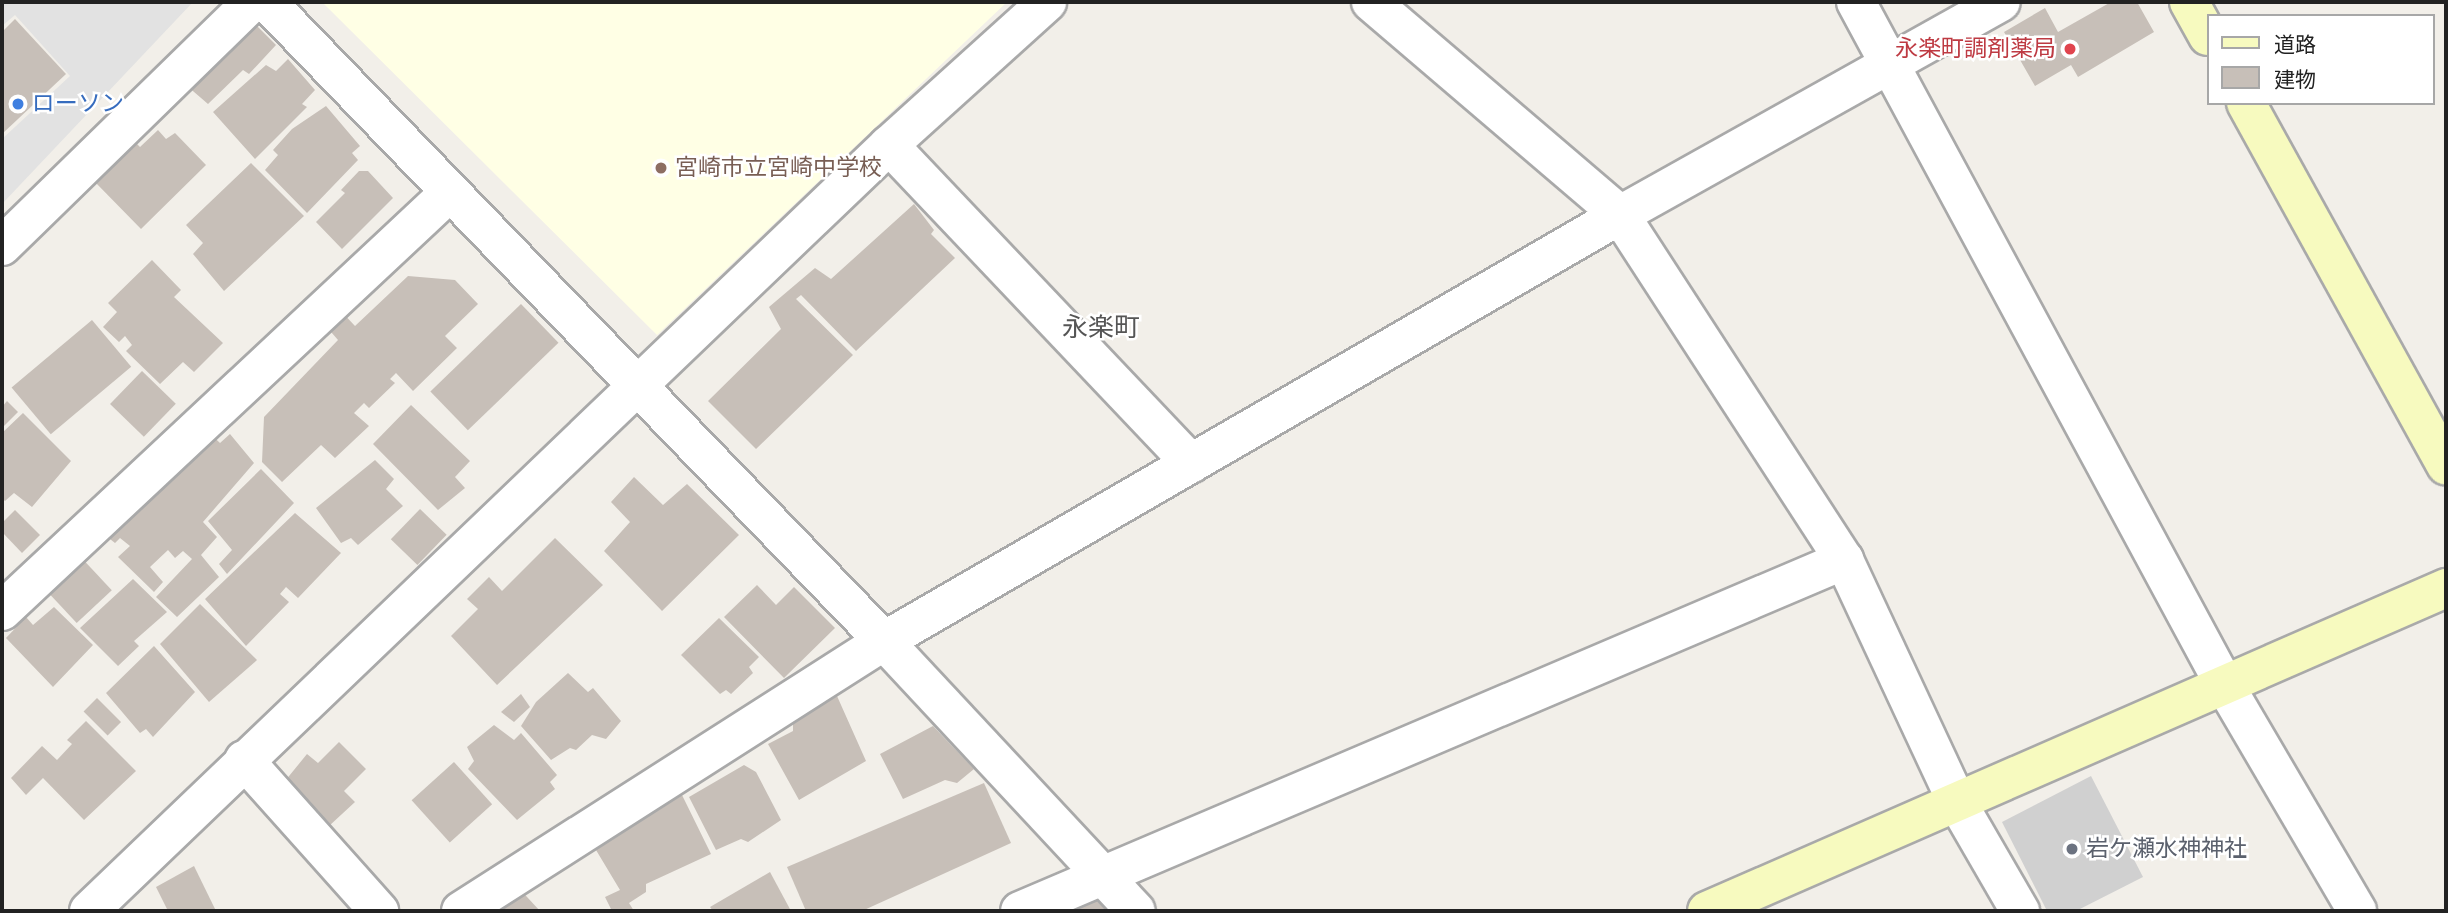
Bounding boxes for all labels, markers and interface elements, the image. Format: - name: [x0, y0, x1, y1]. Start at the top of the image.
- legend: [2206, 14, 2434, 105]
- text: 道路: [2274, 33, 2316, 57]
- place label: 永楽町調剤薬局: [1895, 35, 2056, 63]
- marker: 永楽町調剤薬局: [2062, 41, 2078, 57]
- text: 建物: [2274, 68, 2316, 92]
- place label: ローソン: [32, 90, 124, 118]
- marker: ローソン: [10, 96, 26, 112]
- place label: 宮崎市立宮崎中学校: [675, 154, 882, 182]
- marker: 宮崎市立宮崎中学校: [653, 160, 669, 176]
- district label: 永楽町: [1062, 312, 1140, 344]
- place label: 岩ケ瀬水神神社: [2086, 835, 2247, 863]
- marker: 岩ケ瀬水神神社: [2064, 841, 2080, 857]

